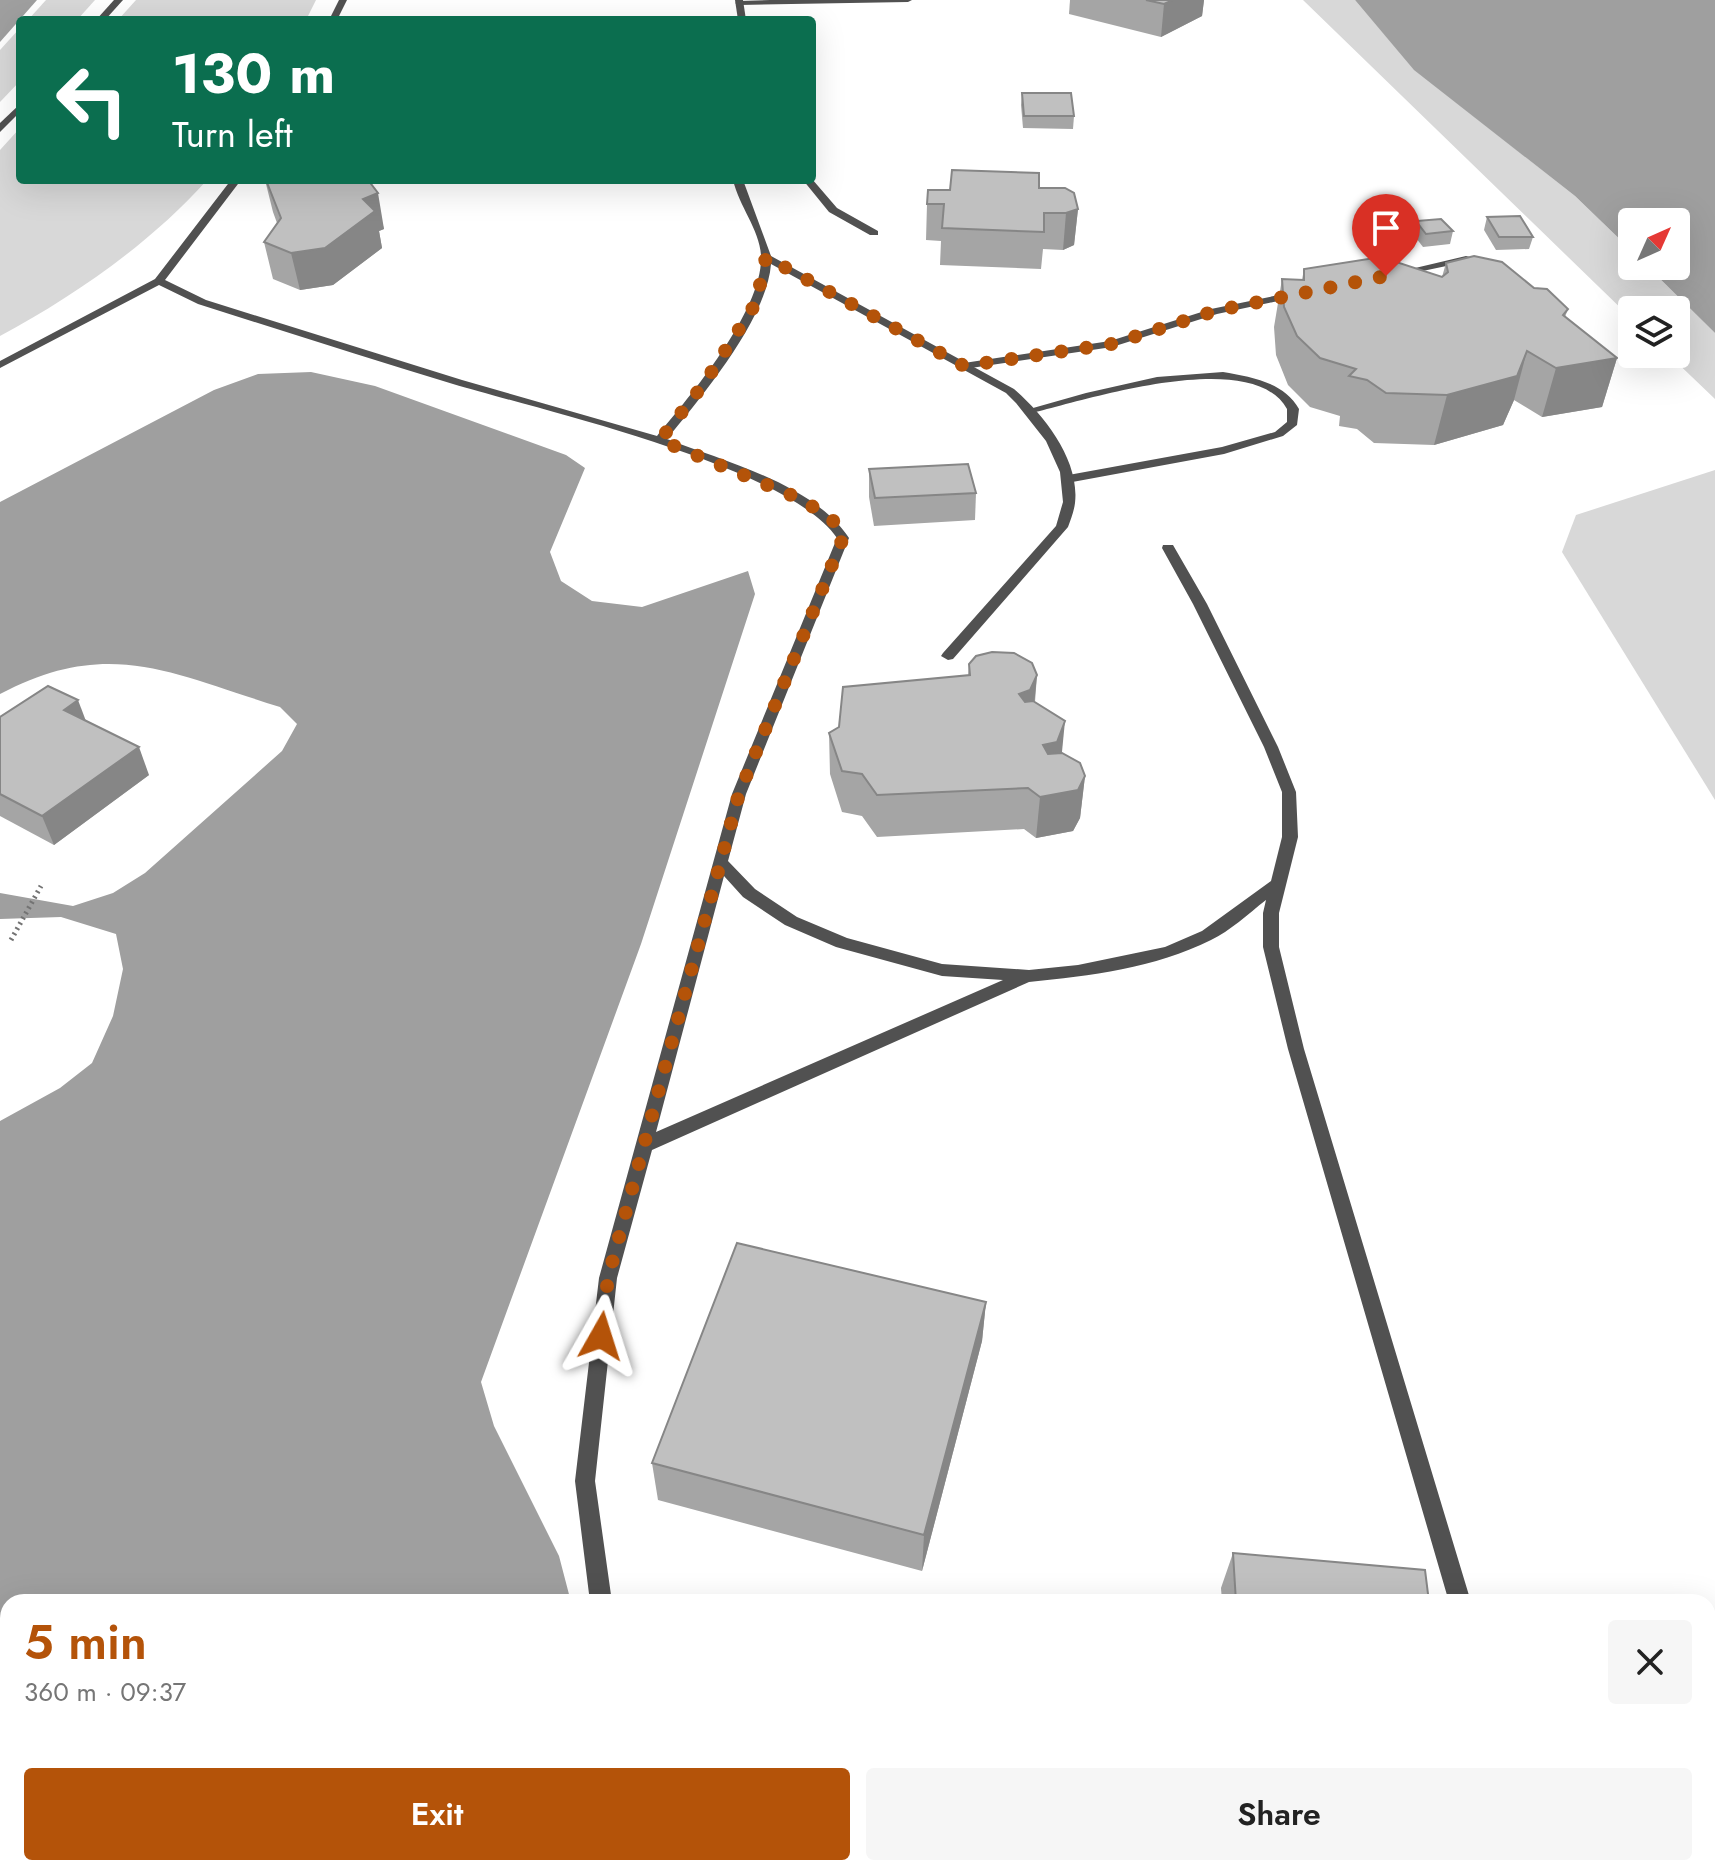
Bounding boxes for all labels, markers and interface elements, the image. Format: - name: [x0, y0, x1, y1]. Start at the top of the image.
- text: 130 m: [172, 33, 335, 114]
- icon: left: [40, 48, 144, 152]
- text: Turn left: [172, 108, 293, 160]
- pin: [1352, 194, 1420, 276]
- icon: arrive: [1364, 206, 1408, 250]
- north arrow: [1618, 208, 1690, 280]
- map controls: [1618, 208, 1690, 368]
- button: layers: [1618, 296, 1690, 368]
- position arrow: [559, 1294, 643, 1378]
- text: 5 min: [24, 1608, 147, 1677]
- button: close: [1608, 1620, 1692, 1704]
- text: 360 m · 09:37: [24, 1673, 186, 1711]
- button: Exit: [24, 1768, 850, 1860]
- button: Share: [866, 1768, 1692, 1860]

